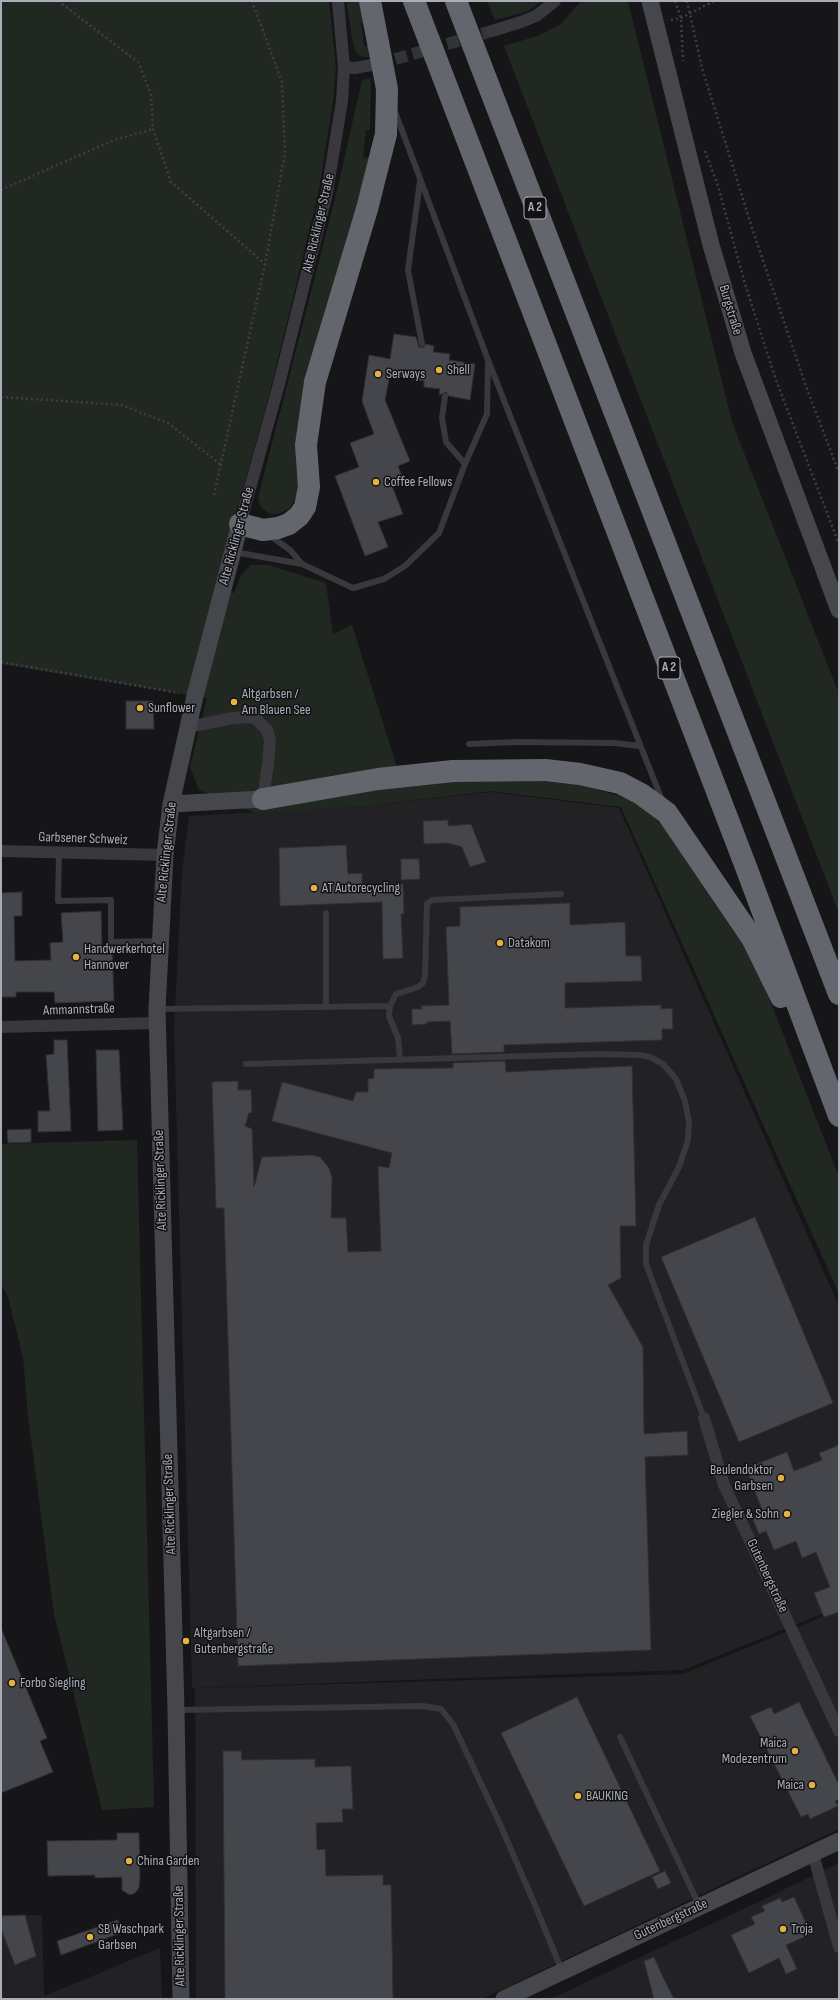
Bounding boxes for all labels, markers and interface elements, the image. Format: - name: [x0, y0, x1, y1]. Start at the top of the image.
- street label: Alte Ricklinger Straße: [299, 172, 339, 274]
- road number: A 2: [524, 197, 546, 219]
- street label: Burgstraße: [714, 283, 746, 337]
- place label: Shell: [447, 362, 470, 378]
- marker: Shell: [434, 365, 444, 375]
- place label: Serways: [386, 366, 425, 382]
- marker: Serways: [373, 369, 383, 379]
- place label: Coffee Fellows: [384, 474, 452, 490]
- marker: Coffee Fellows: [371, 477, 381, 487]
- street label: Alte Ricklinger Straße: [216, 485, 258, 587]
- road number: A 2: [658, 657, 680, 679]
- place label: Altgarbsen / Am Blauen See: [242, 686, 311, 718]
- marker: Altgarbsen / Am Blauen See: [229, 697, 239, 707]
- place label: Sunflower: [148, 700, 195, 716]
- marker: Sunflower: [135, 703, 145, 713]
- street label: Alte Ricklinger Straße: [153, 801, 181, 903]
- street label: Garbsener Schweiz: [38, 829, 128, 849]
- place label: AT Autorecycling: [322, 880, 400, 896]
- marker: AT Autorecycling: [309, 883, 319, 893]
- place label: Datakom: [508, 935, 550, 951]
- marker: Datakom: [495, 938, 505, 948]
- place label: Handwerkerhotel Hannover: [84, 941, 165, 974]
- marker: Handwerkerhotel Hannover: [71, 952, 81, 962]
- street label: Ammannstraße: [43, 1000, 115, 1020]
- street label: Alte Ricklinger Straße: [151, 1129, 171, 1231]
- street label: Alte Ricklinger Straße: [160, 1453, 180, 1555]
- place label: Beulendoktor Garbsen: [710, 1462, 773, 1494]
- marker: Beulendoktor Garbsen: [776, 1473, 786, 1483]
- place label: Ziegler & Sohn: [712, 1506, 779, 1522]
- marker: Ziegler & Sohn: [782, 1509, 792, 1519]
- street label: Gutenbergstraße: [743, 1537, 791, 1615]
- place label: Altgarbsen / Gutenbergstraße: [194, 1625, 273, 1658]
- marker: Altgarbsen / Gutenbergstraße: [181, 1636, 191, 1646]
- place label: Forbo Siegling: [20, 1675, 86, 1691]
- marker: Forbo Siegling: [7, 1678, 17, 1688]
- place label: Maica Modezentrum: [722, 1735, 787, 1768]
- marker: Maica Modezentrum: [790, 1746, 800, 1756]
- place label: Maica: [777, 1777, 804, 1793]
- marker: Maica: [807, 1780, 817, 1790]
- place label: BAUKING: [586, 1788, 628, 1804]
- marker: BAUKING: [573, 1791, 583, 1801]
- place label: China Garden: [137, 1853, 200, 1869]
- marker: China Garden: [124, 1856, 134, 1866]
- street label: Alte Ricklinger Straße: [171, 1886, 189, 1986]
- street label: Gutenbergstraße: [632, 1896, 710, 1944]
- place label: SB Waschpark Garbsen: [98, 1921, 164, 1954]
- place label: Troja: [791, 1921, 813, 1937]
- marker: Troja: [778, 1924, 788, 1934]
- marker: SB Waschpark Garbsen: [85, 1932, 95, 1942]

